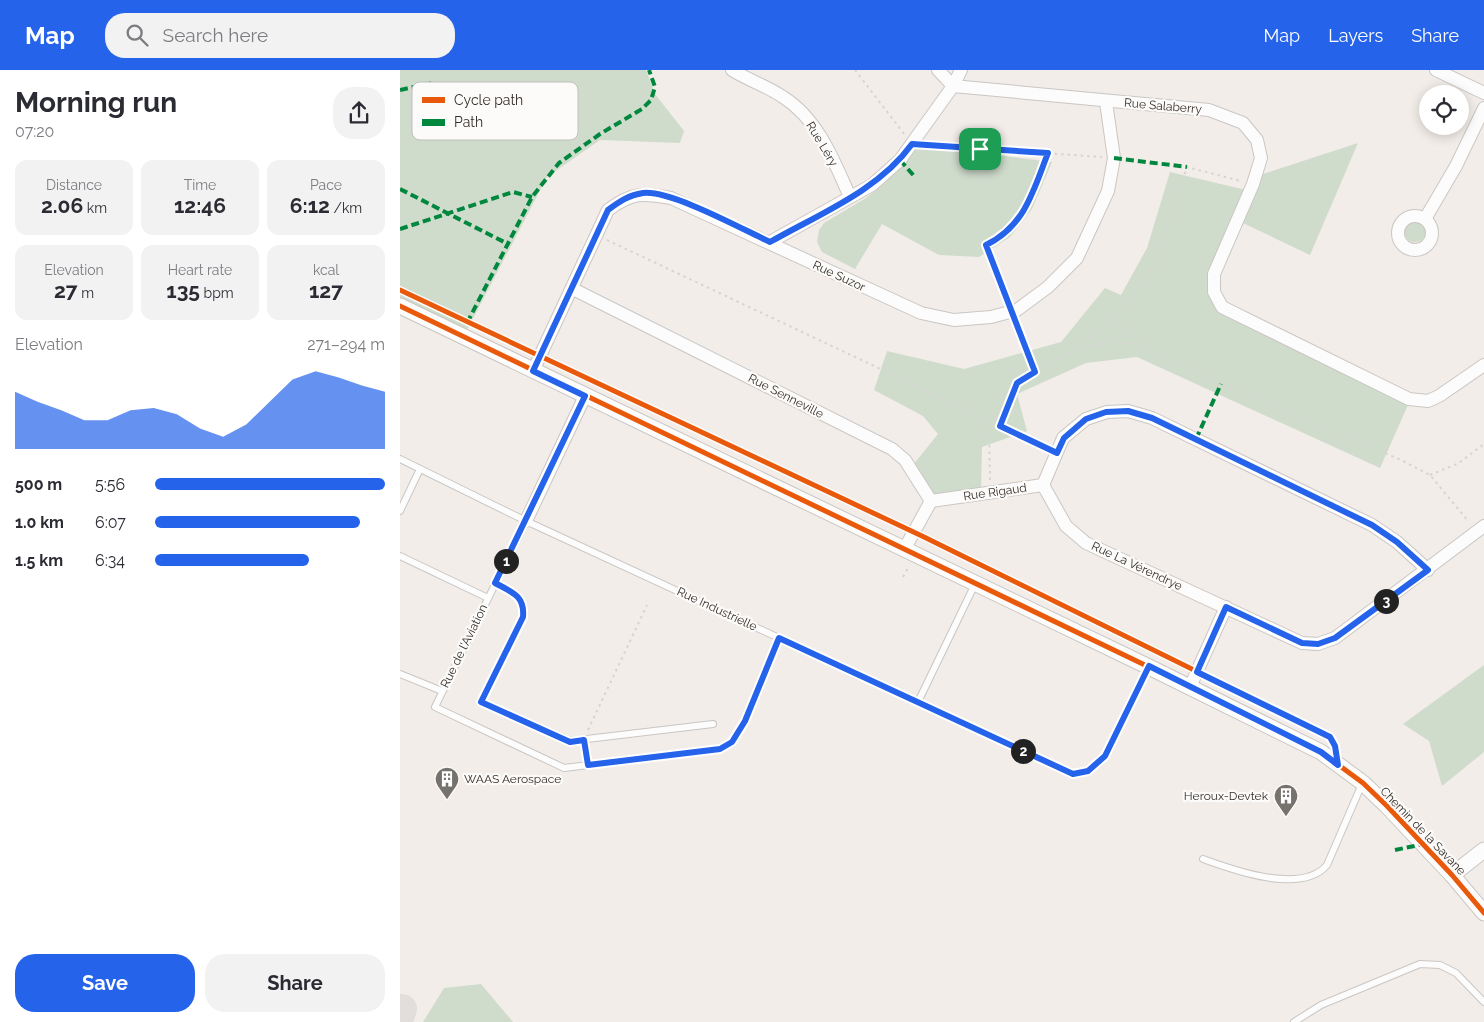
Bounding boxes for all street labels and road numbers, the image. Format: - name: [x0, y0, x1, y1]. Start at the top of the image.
- street label: Rue Salaberry: [1124, 96, 1203, 116]
- street label: Rue Léry: [803, 119, 841, 169]
- street label: Rue Suzor: [810, 258, 868, 295]
- street label: Rue Senneville: [746, 371, 826, 421]
- street label: Rue Rigaud: [962, 481, 1028, 503]
- street label: Rue La Vérendrye: [1089, 539, 1185, 593]
- street label: Rue Industrielle: [675, 584, 759, 634]
- street label: Rue de l'Aviation: [438, 602, 490, 690]
- street label: Chemin de la Savane: [1377, 784, 1469, 878]

